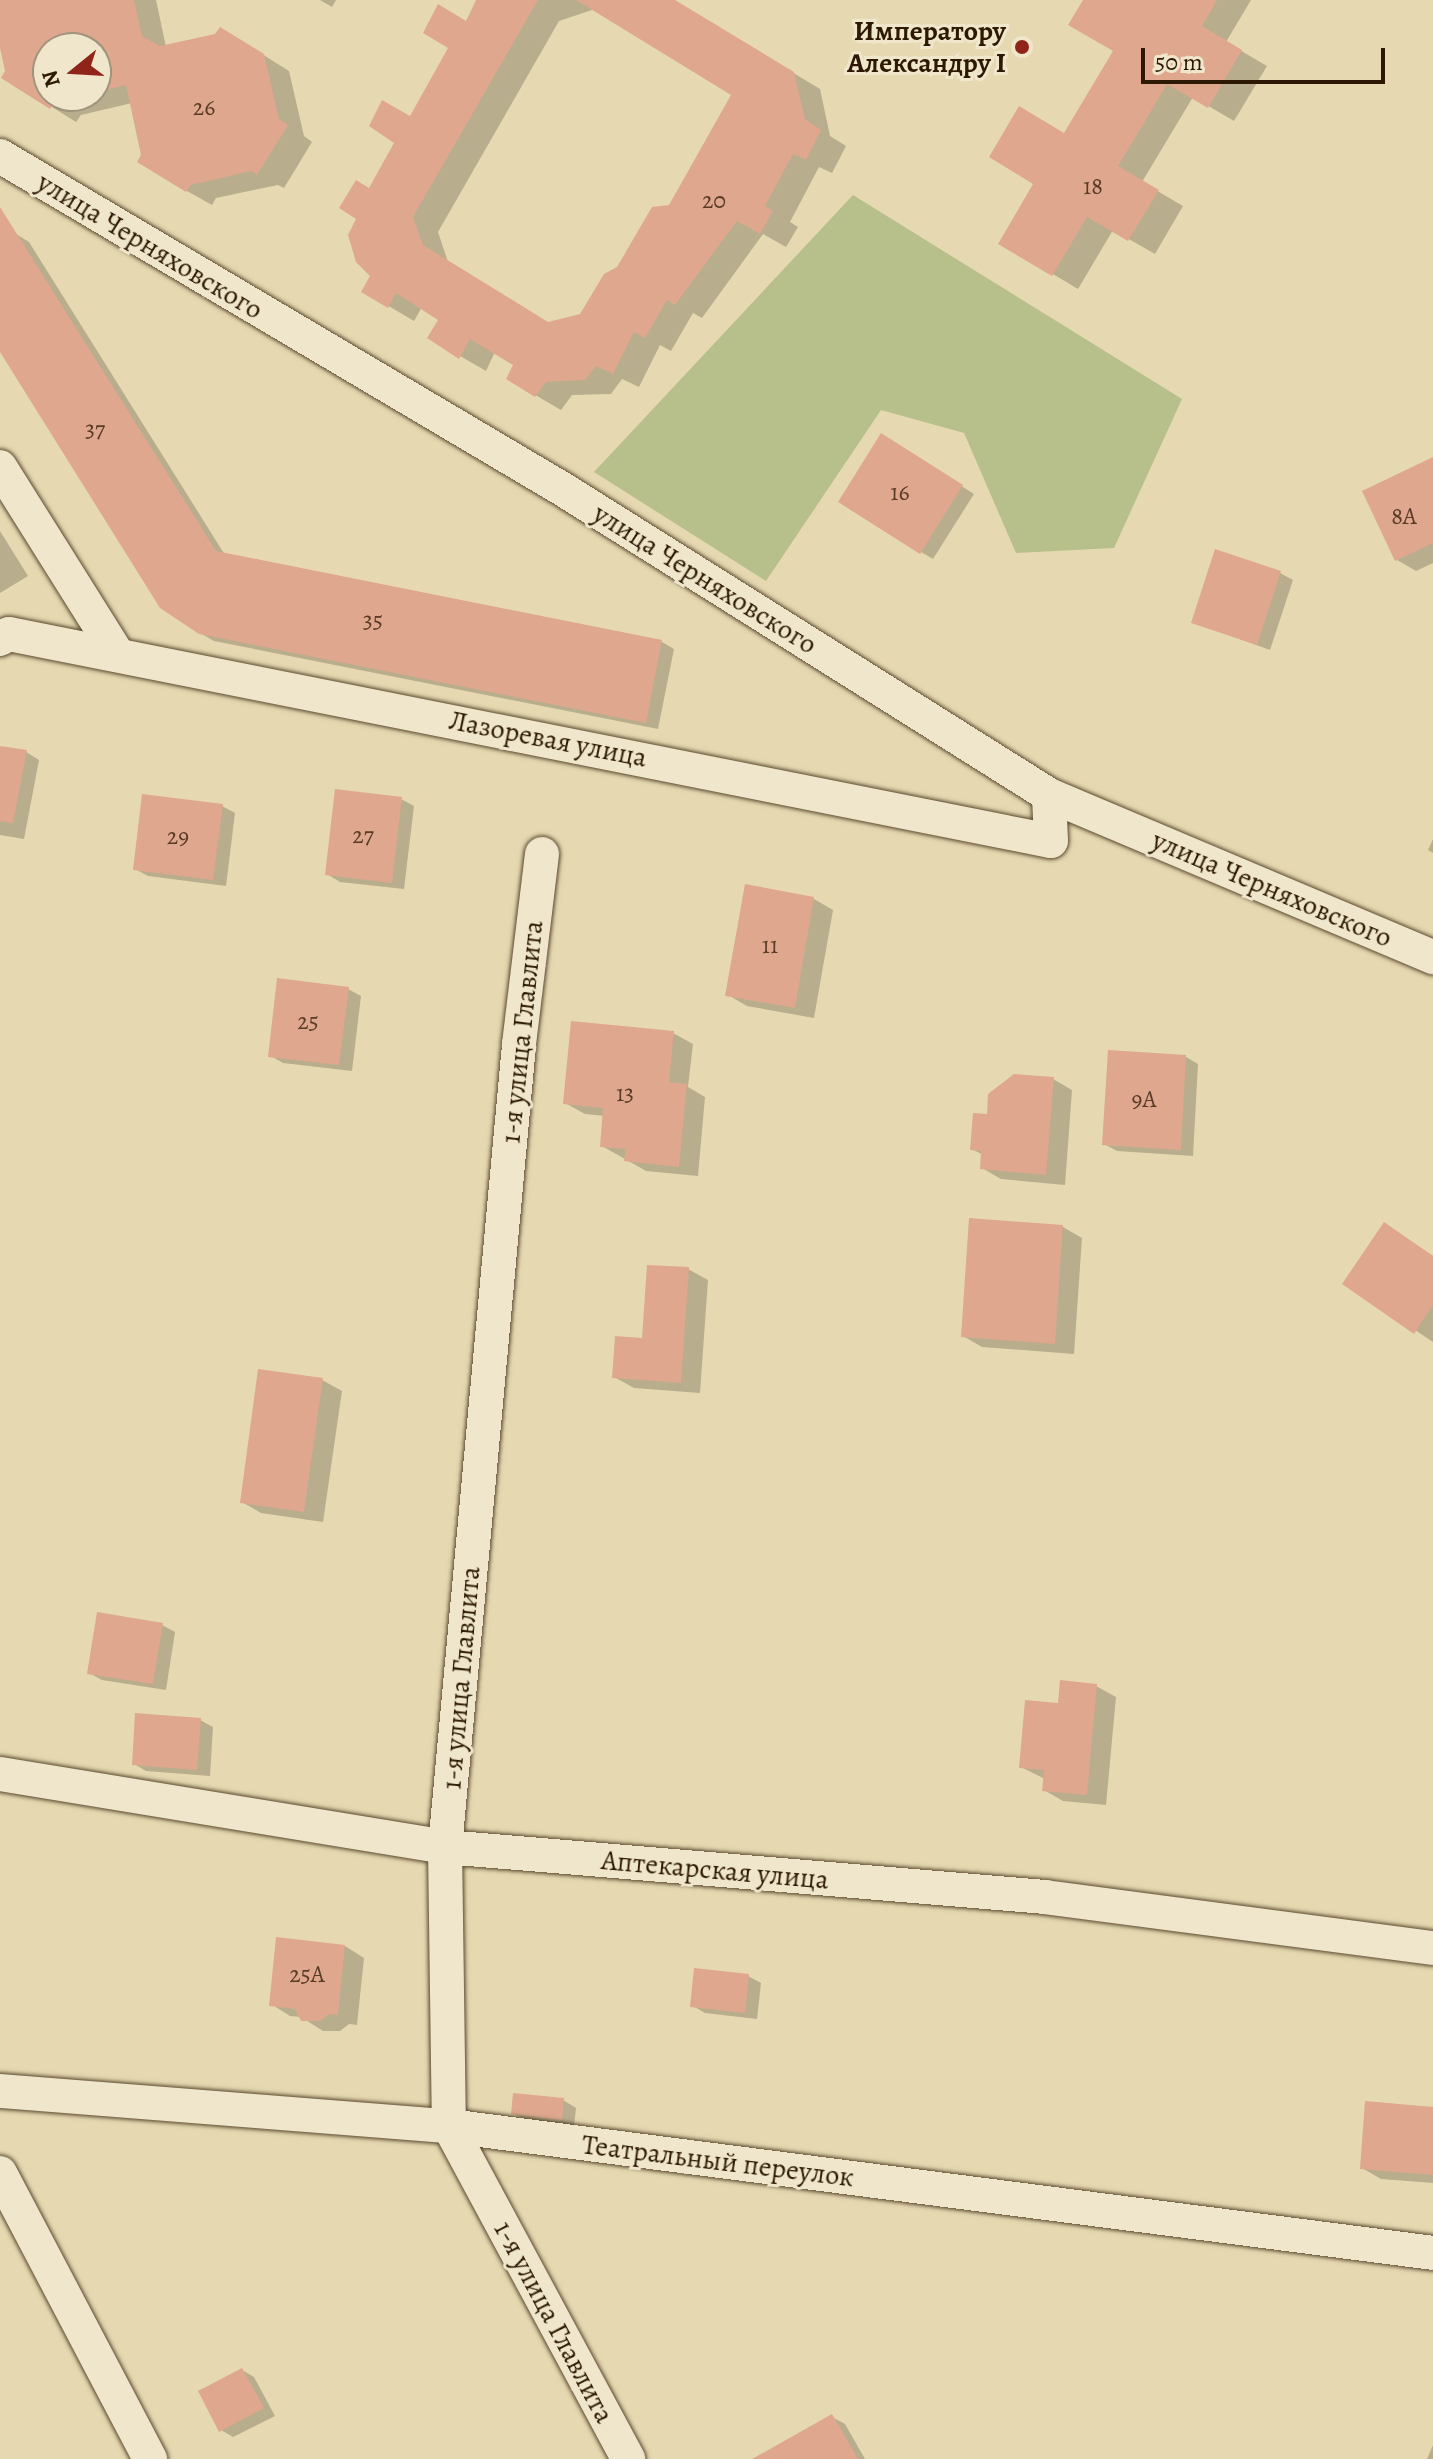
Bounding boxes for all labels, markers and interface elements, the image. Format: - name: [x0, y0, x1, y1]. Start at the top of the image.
- place label: Императору Александру I: [847, 14, 1006, 80]
- north arrow: [32, 32, 112, 112]
- scale bar: [1145, 32, 1389, 82]
- marker: Императору Александру I: [1013, 38, 1031, 56]
- text: 50 m: [1155, 46, 1203, 78]
- text: N: [34, 67, 68, 91]
- house number: 26: [193, 94, 215, 122]
- street label: улица Черняховского: [31, 165, 269, 327]
- house number: 18: [1083, 173, 1103, 201]
- house number: 20: [702, 187, 726, 215]
- house number: 37: [85, 416, 105, 444]
- house number: 16: [890, 479, 910, 507]
- street label: улица Черняховского: [587, 497, 823, 661]
- house number: 8А: [1391, 503, 1417, 531]
- house number: 35: [363, 607, 383, 635]
- street label: Лазоревая улица: [446, 703, 650, 775]
- house number: 27: [352, 822, 374, 850]
- house number: 29: [167, 823, 189, 851]
- street label: улица Черняховского: [1147, 823, 1397, 955]
- street label: 1-я улица Главлита: [494, 919, 550, 1145]
- house number: 11: [762, 932, 778, 960]
- house number: 25: [297, 1008, 319, 1036]
- house number: 13: [616, 1080, 634, 1108]
- house number: 9А: [1132, 1086, 1156, 1114]
- street label: 1-я улица Главлита: [435, 1565, 487, 1791]
- street label: Аптекарская улица: [600, 1843, 830, 1897]
- house number: 25А: [289, 1961, 325, 1989]
- street label: Театральный переулок: [580, 2128, 856, 2194]
- street label: 1-я улица Главлита: [487, 2215, 621, 2429]

